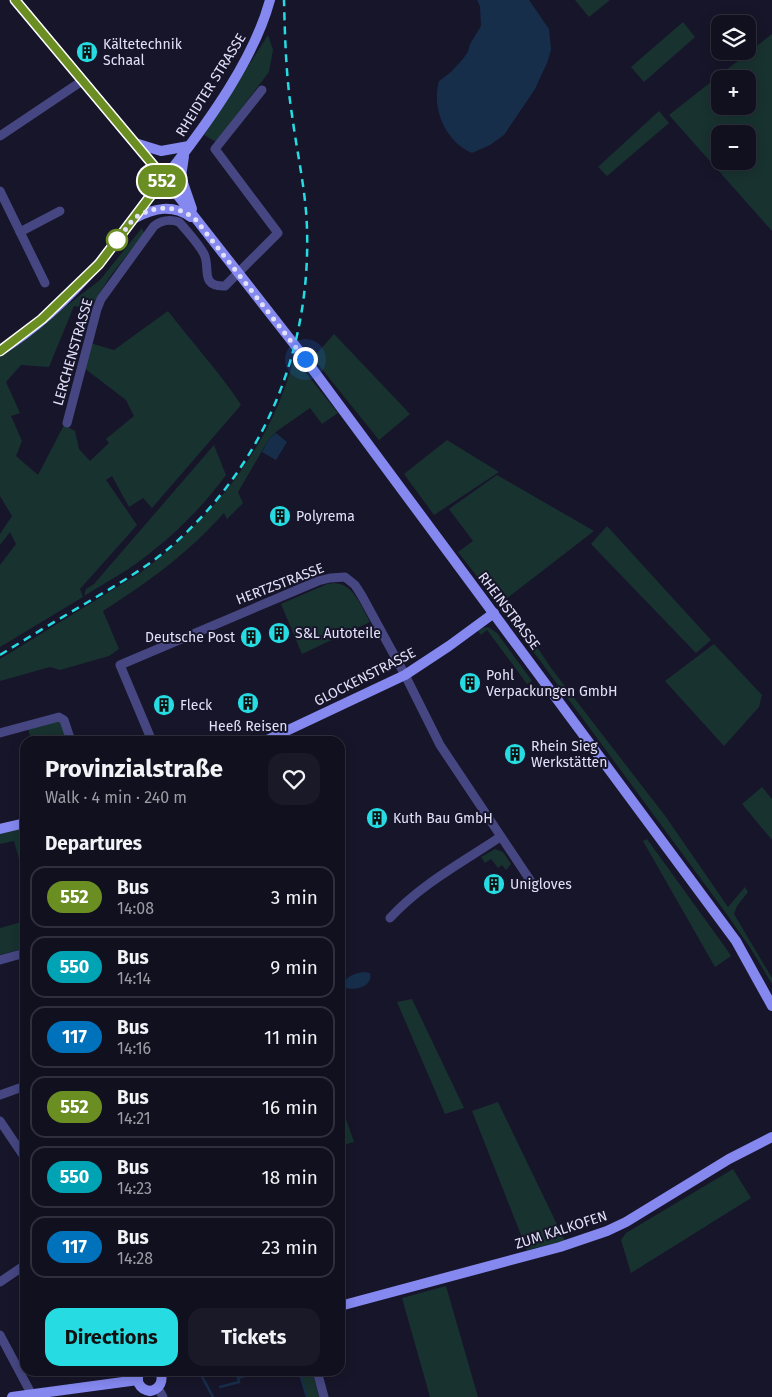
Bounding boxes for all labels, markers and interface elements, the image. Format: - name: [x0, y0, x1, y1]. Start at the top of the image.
- map controls: [711, 15, 756, 170]
- button: layers: [711, 15, 756, 60]
- street label: RHEIDTER STRASSE: [172, 30, 250, 140]
- place label: Kältetechnik Schaal: [103, 36, 183, 69]
- building icon: Kältetechnik Schaal: [75, 40, 99, 64]
- button: +: [711, 70, 756, 115]
- button: −: [711, 125, 756, 170]
- line badge: 552: [133, 165, 191, 197]
- text: 552: [148, 170, 176, 192]
- unlabelled marker: [106, 229, 128, 251]
- street label: LERCHENSTRASSE: [50, 296, 96, 408]
- your location: [293, 347, 318, 372]
- building icon: Polyrema: [268, 504, 292, 528]
- place label: Polyrema: [296, 508, 355, 525]
- street label: HERTZSTRASSE: [234, 559, 326, 609]
- street label: RHEINSTRASSE: [474, 569, 544, 653]
- building icon: S&L Autoteile: [267, 621, 291, 645]
- building icon: Deutsche Post: [239, 625, 263, 649]
- place label: S&L Autoteile: [295, 625, 381, 642]
- place label: Deutsche Post: [145, 629, 236, 646]
- street label: GLOCKENSTRASSE: [311, 644, 419, 710]
- place label: Pohl Verpackungen GmbH: [486, 667, 618, 700]
- building icon: Pohl Verpackungen GmbH: [458, 671, 482, 695]
- building icon: Heeß Reisen: [236, 691, 260, 715]
- building icon: Fleck: [152, 693, 176, 717]
- place label: Fleck: [180, 697, 213, 714]
- place label: Heeß Reisen: [208, 718, 288, 735]
- place label: Rhein Sieg Werkstätten: [531, 738, 607, 771]
- building icon: Rhein Sieg Werkstätten: [503, 742, 527, 766]
- button: heart: [268, 753, 320, 805]
- text: Provinzialstraße: [45, 755, 223, 783]
- text: Walk · 4 min · 240 m: [45, 788, 187, 807]
- building icon: Kuth Bau GmbH: [365, 806, 389, 830]
- place label: Kuth Bau GmbH: [393, 810, 493, 827]
- text: Departures: [45, 832, 142, 855]
- building icon: Unigloves: [482, 872, 506, 896]
- text: Bus: [117, 876, 149, 899]
- place label: Unigloves: [510, 876, 572, 893]
- text: 552: [60, 886, 89, 908]
- text: 3 min: [271, 886, 318, 909]
- text: 14:08: [117, 899, 154, 918]
- text: Bus: [117, 946, 149, 969]
- text: 550: [60, 956, 89, 978]
- text: 9 min: [270, 956, 318, 979]
- text: 14:14: [117, 969, 151, 988]
- text: Bus: [117, 1016, 149, 1039]
- text: 117: [62, 1026, 87, 1048]
- text: 11 min: [264, 1026, 318, 1049]
- text: 14:16: [117, 1039, 151, 1058]
- text: Bus: [117, 1086, 149, 1109]
- text: 552: [60, 1096, 89, 1118]
- text: 16 min: [262, 1096, 318, 1119]
- text: 14:21: [117, 1109, 151, 1128]
- text: Bus: [117, 1156, 149, 1179]
- text: 550: [60, 1166, 89, 1188]
- text: 18 min: [261, 1166, 318, 1189]
- text: 14:23: [117, 1179, 152, 1198]
- street label: ZUM KALKOFEN: [513, 1207, 609, 1253]
- text: Bus: [117, 1226, 149, 1249]
- text: 117: [62, 1236, 87, 1258]
- text: 23 min: [261, 1236, 318, 1259]
- text: 14:28: [117, 1249, 153, 1268]
- button: Directions: [45, 1308, 178, 1366]
- button: Tickets: [188, 1308, 320, 1366]

